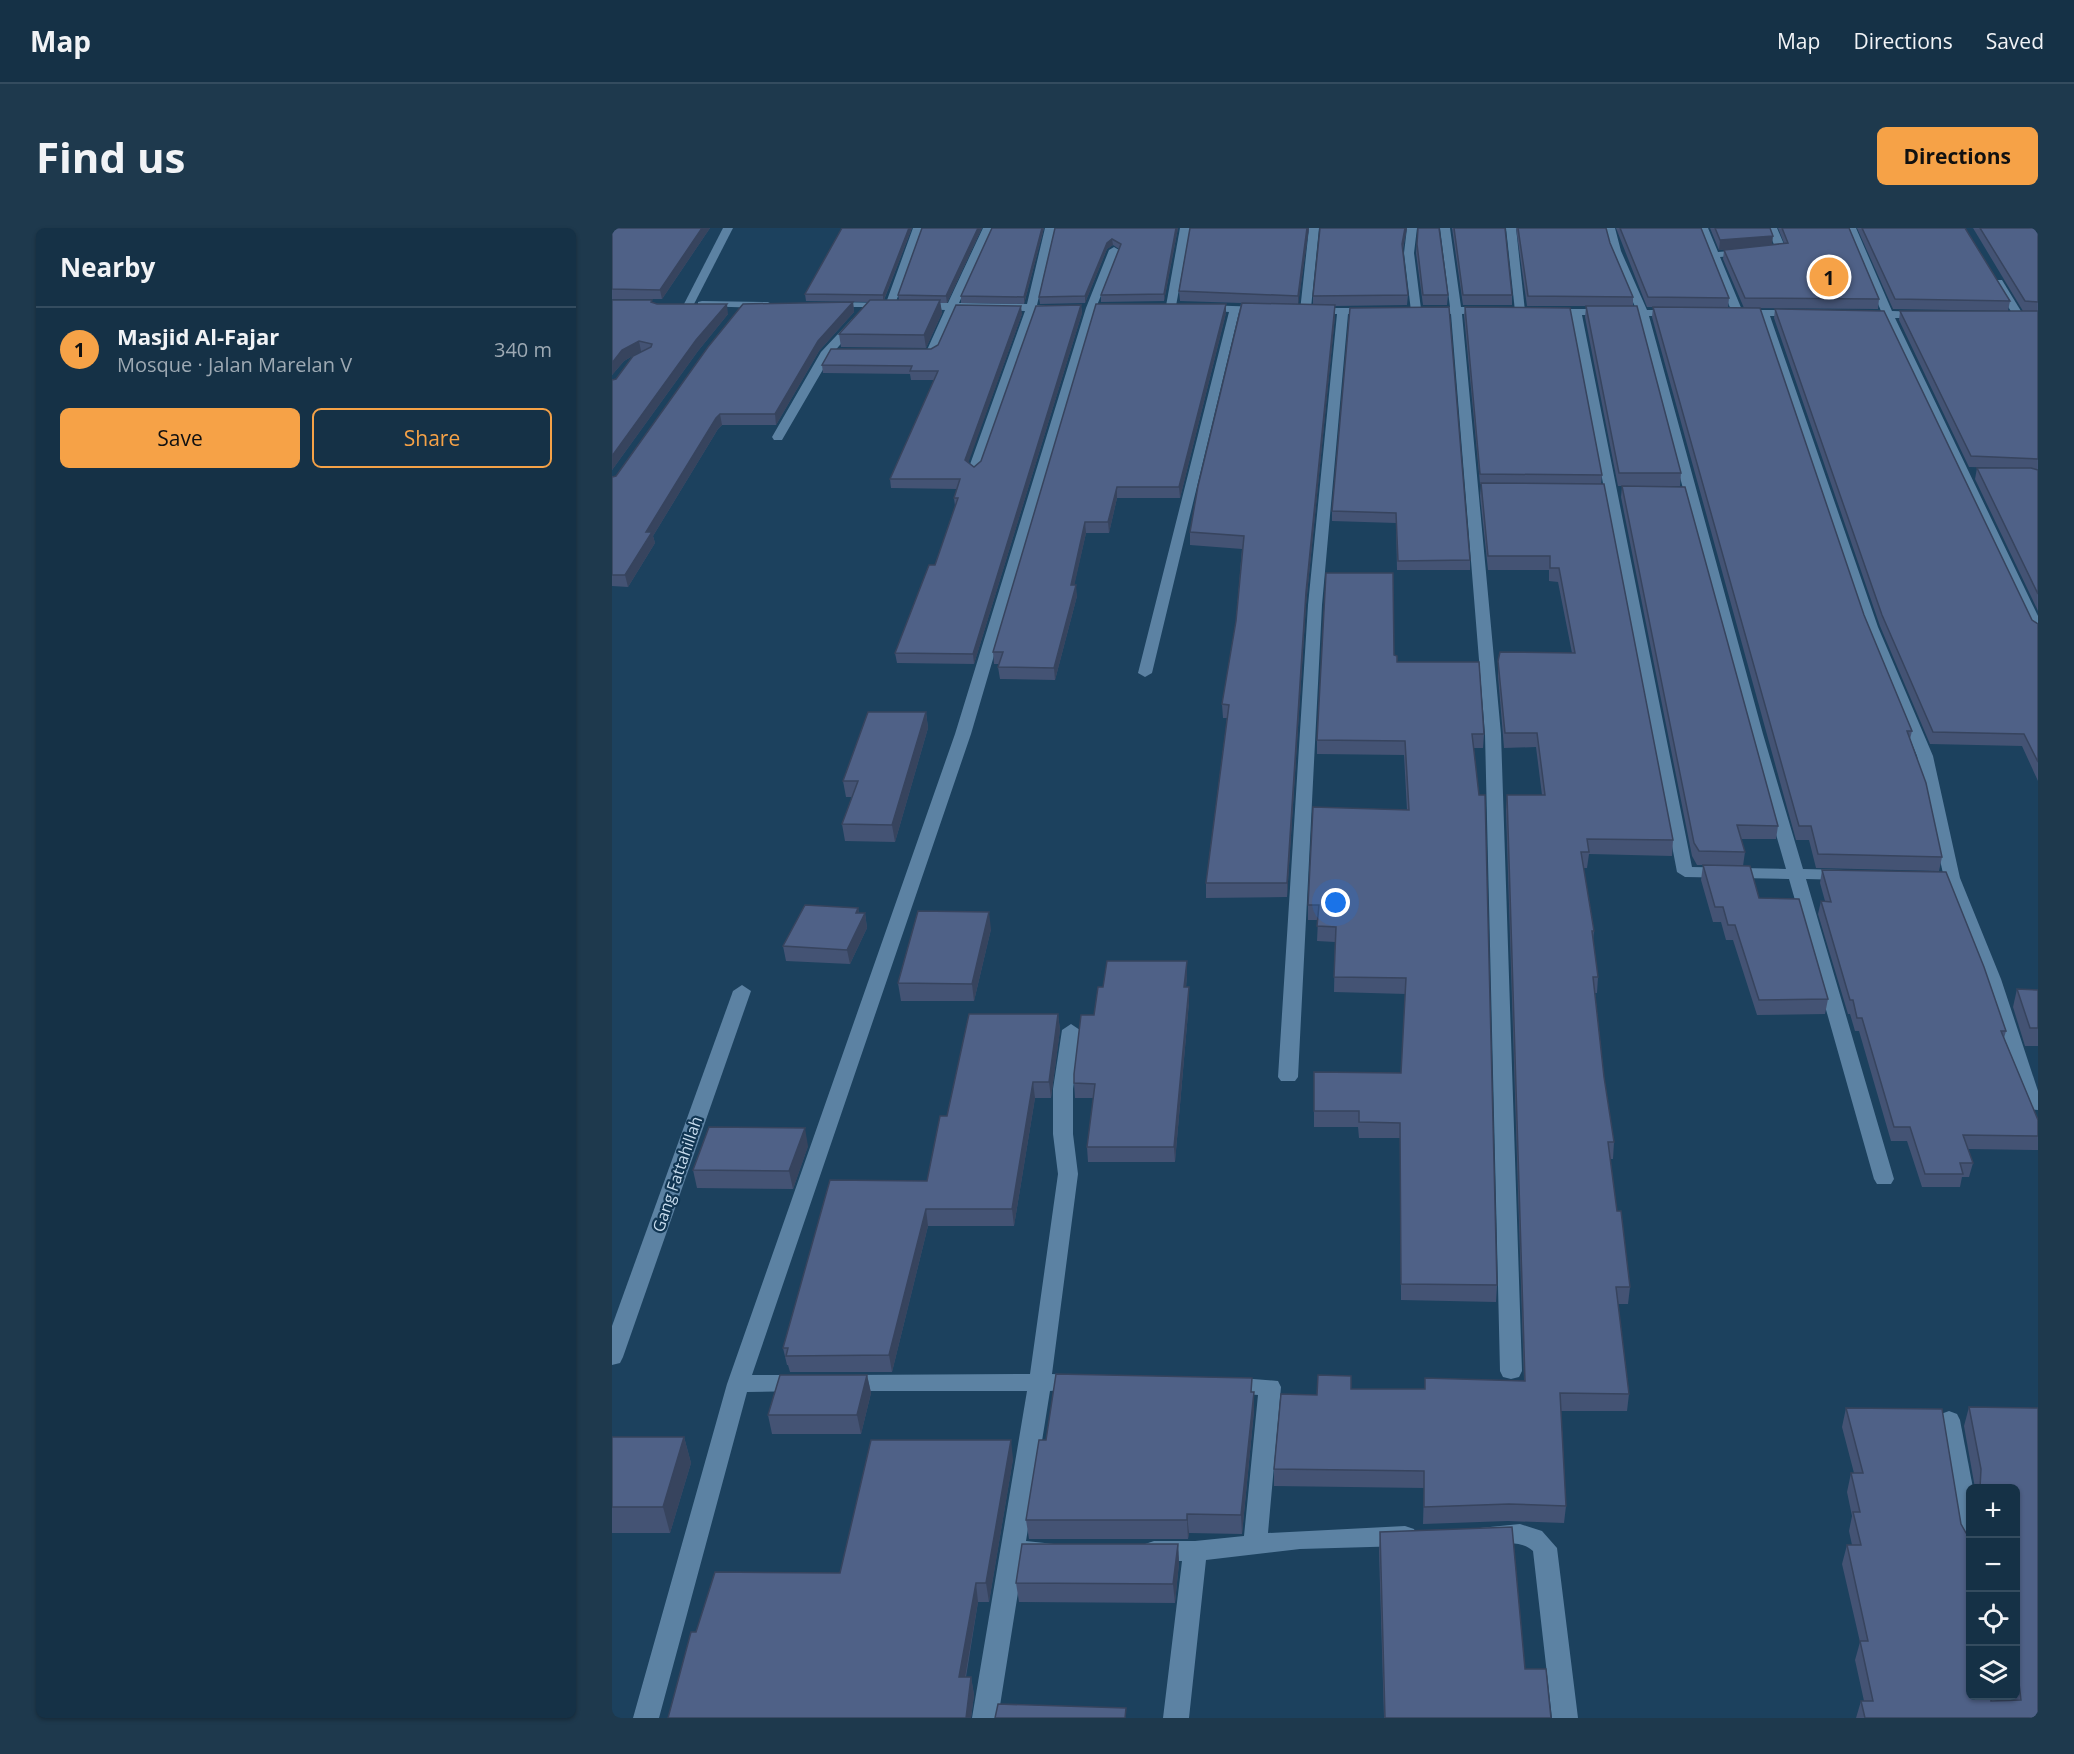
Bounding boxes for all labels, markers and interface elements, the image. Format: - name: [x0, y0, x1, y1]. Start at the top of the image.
- text: Map: [30, 22, 91, 60]
- text: Map: [1777, 27, 1820, 55]
- text: Directions: [1853, 27, 1953, 55]
- text: Saved: [1986, 27, 2044, 55]
- button: Directions: [1877, 127, 2038, 185]
- text: Find us: [36, 128, 185, 185]
- text: Nearby: [60, 249, 155, 285]
- pin: 1: [1810, 254, 1848, 300]
- text: Masjid Al-Fajar: [117, 321, 279, 351]
- text: 1: [74, 336, 85, 363]
- text: 340 m: [494, 336, 552, 363]
- text: Mosque · Jalan Marelan V: [117, 351, 352, 378]
- button: Save: [60, 408, 300, 468]
- button: Share: [312, 408, 552, 468]
- your location: [1321, 888, 1350, 917]
- street label: Gang Fattahillah: [647, 1113, 707, 1235]
- map controls: [1966, 1484, 2020, 1700]
- button: +: [1966, 1484, 2020, 1538]
- button: −: [1966, 1538, 2020, 1592]
- button: locate: [1966, 1592, 2020, 1646]
- button: layers: [1966, 1646, 2020, 1700]

